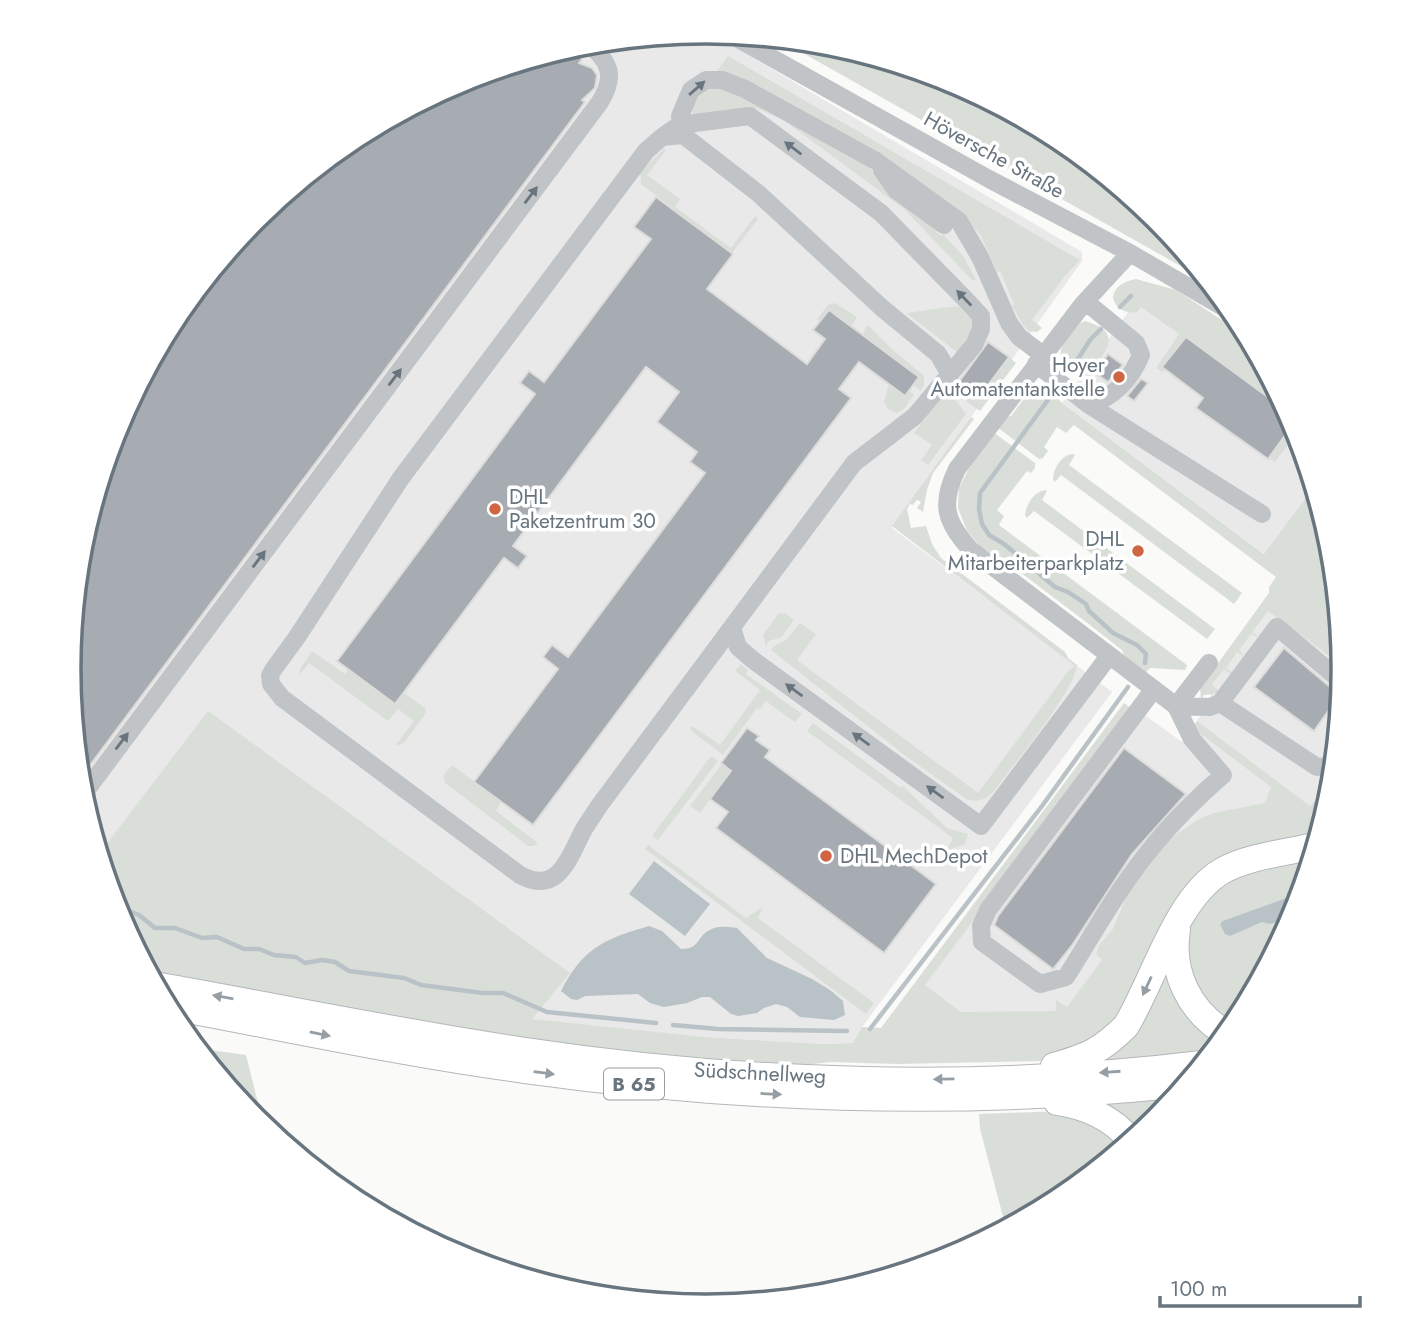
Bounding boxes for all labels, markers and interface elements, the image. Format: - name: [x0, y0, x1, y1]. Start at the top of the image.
- one-way arrow: [688, 80, 706, 95]
- street label: Höversche Straße: [918, 104, 1070, 206]
- one-way arrow: [784, 141, 802, 155]
- one-way arrow: [524, 185, 538, 204]
- one-way arrow: [955, 289, 972, 306]
- place label: Hoyer Automatentankstelle: [930, 350, 1106, 404]
- one-way arrow: [387, 368, 401, 386]
- marker: Hoyer Automatentankstelle: [1111, 369, 1127, 385]
- place label: DHL Paketzentrum 30: [509, 482, 656, 536]
- marker: DHL Paketzentrum 30: [487, 501, 503, 517]
- place label: DHL Mitarbeiterparkplatz: [948, 524, 1125, 578]
- marker: DHL Mitarbeiterparkplatz: [1130, 543, 1146, 559]
- one-way arrow: [251, 550, 265, 568]
- one-way arrow: [785, 683, 803, 697]
- one-way arrow: [115, 732, 129, 750]
- one-way arrow: [852, 732, 870, 746]
- one-way arrow: [925, 785, 944, 799]
- place label: DHL MechDepot: [840, 841, 988, 871]
- marker: DHL MechDepot: [818, 848, 834, 864]
- one-way arrow: [1141, 976, 1153, 996]
- one-way arrow: [212, 991, 234, 1002]
- one-way arrow: [309, 1029, 331, 1040]
- street label: Südschnellweg: [693, 1055, 827, 1091]
- one-way arrow: [533, 1067, 555, 1078]
- one-way arrow: [1099, 1067, 1121, 1078]
- road number: B 65: [604, 1068, 664, 1100]
- one-way arrow: [933, 1073, 955, 1085]
- one-way arrow: [760, 1089, 782, 1100]
- scale bar: [1160, 1264, 1360, 1308]
- text: 100 m: [1170, 1274, 1227, 1304]

